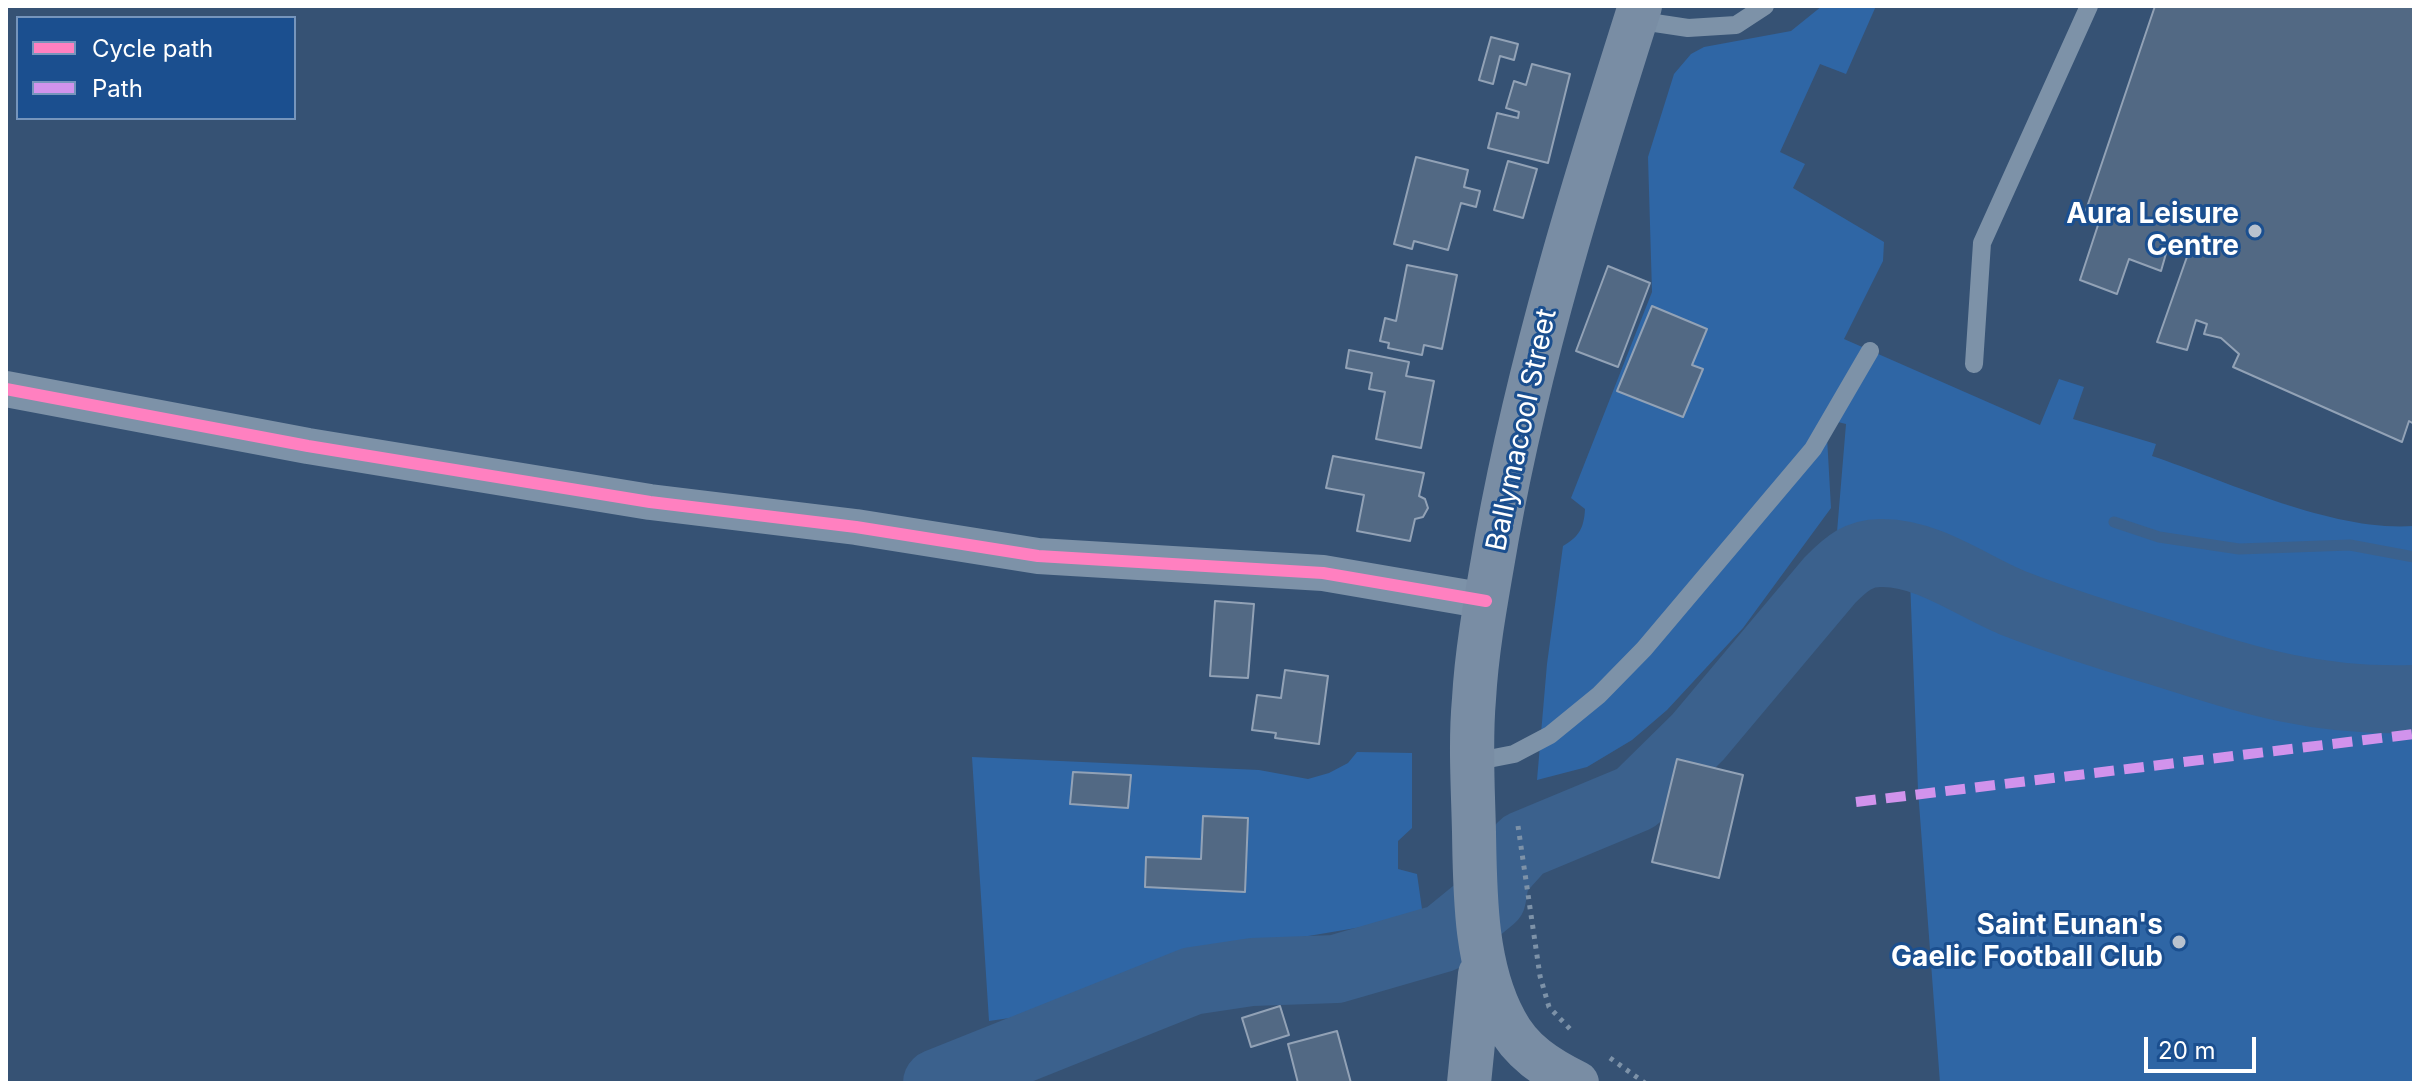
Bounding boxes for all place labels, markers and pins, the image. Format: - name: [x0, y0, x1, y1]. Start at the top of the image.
- place label: Aura Leisure Centre: [2066, 198, 2239, 264]
- marker: Aura Leisure Centre: [2246, 222, 2264, 240]
- place label: Saint Eunan's Gaelic Football Club: [1891, 909, 2163, 975]
- marker: Saint Eunan's Gaelic Football Club: [2170, 933, 2188, 951]

